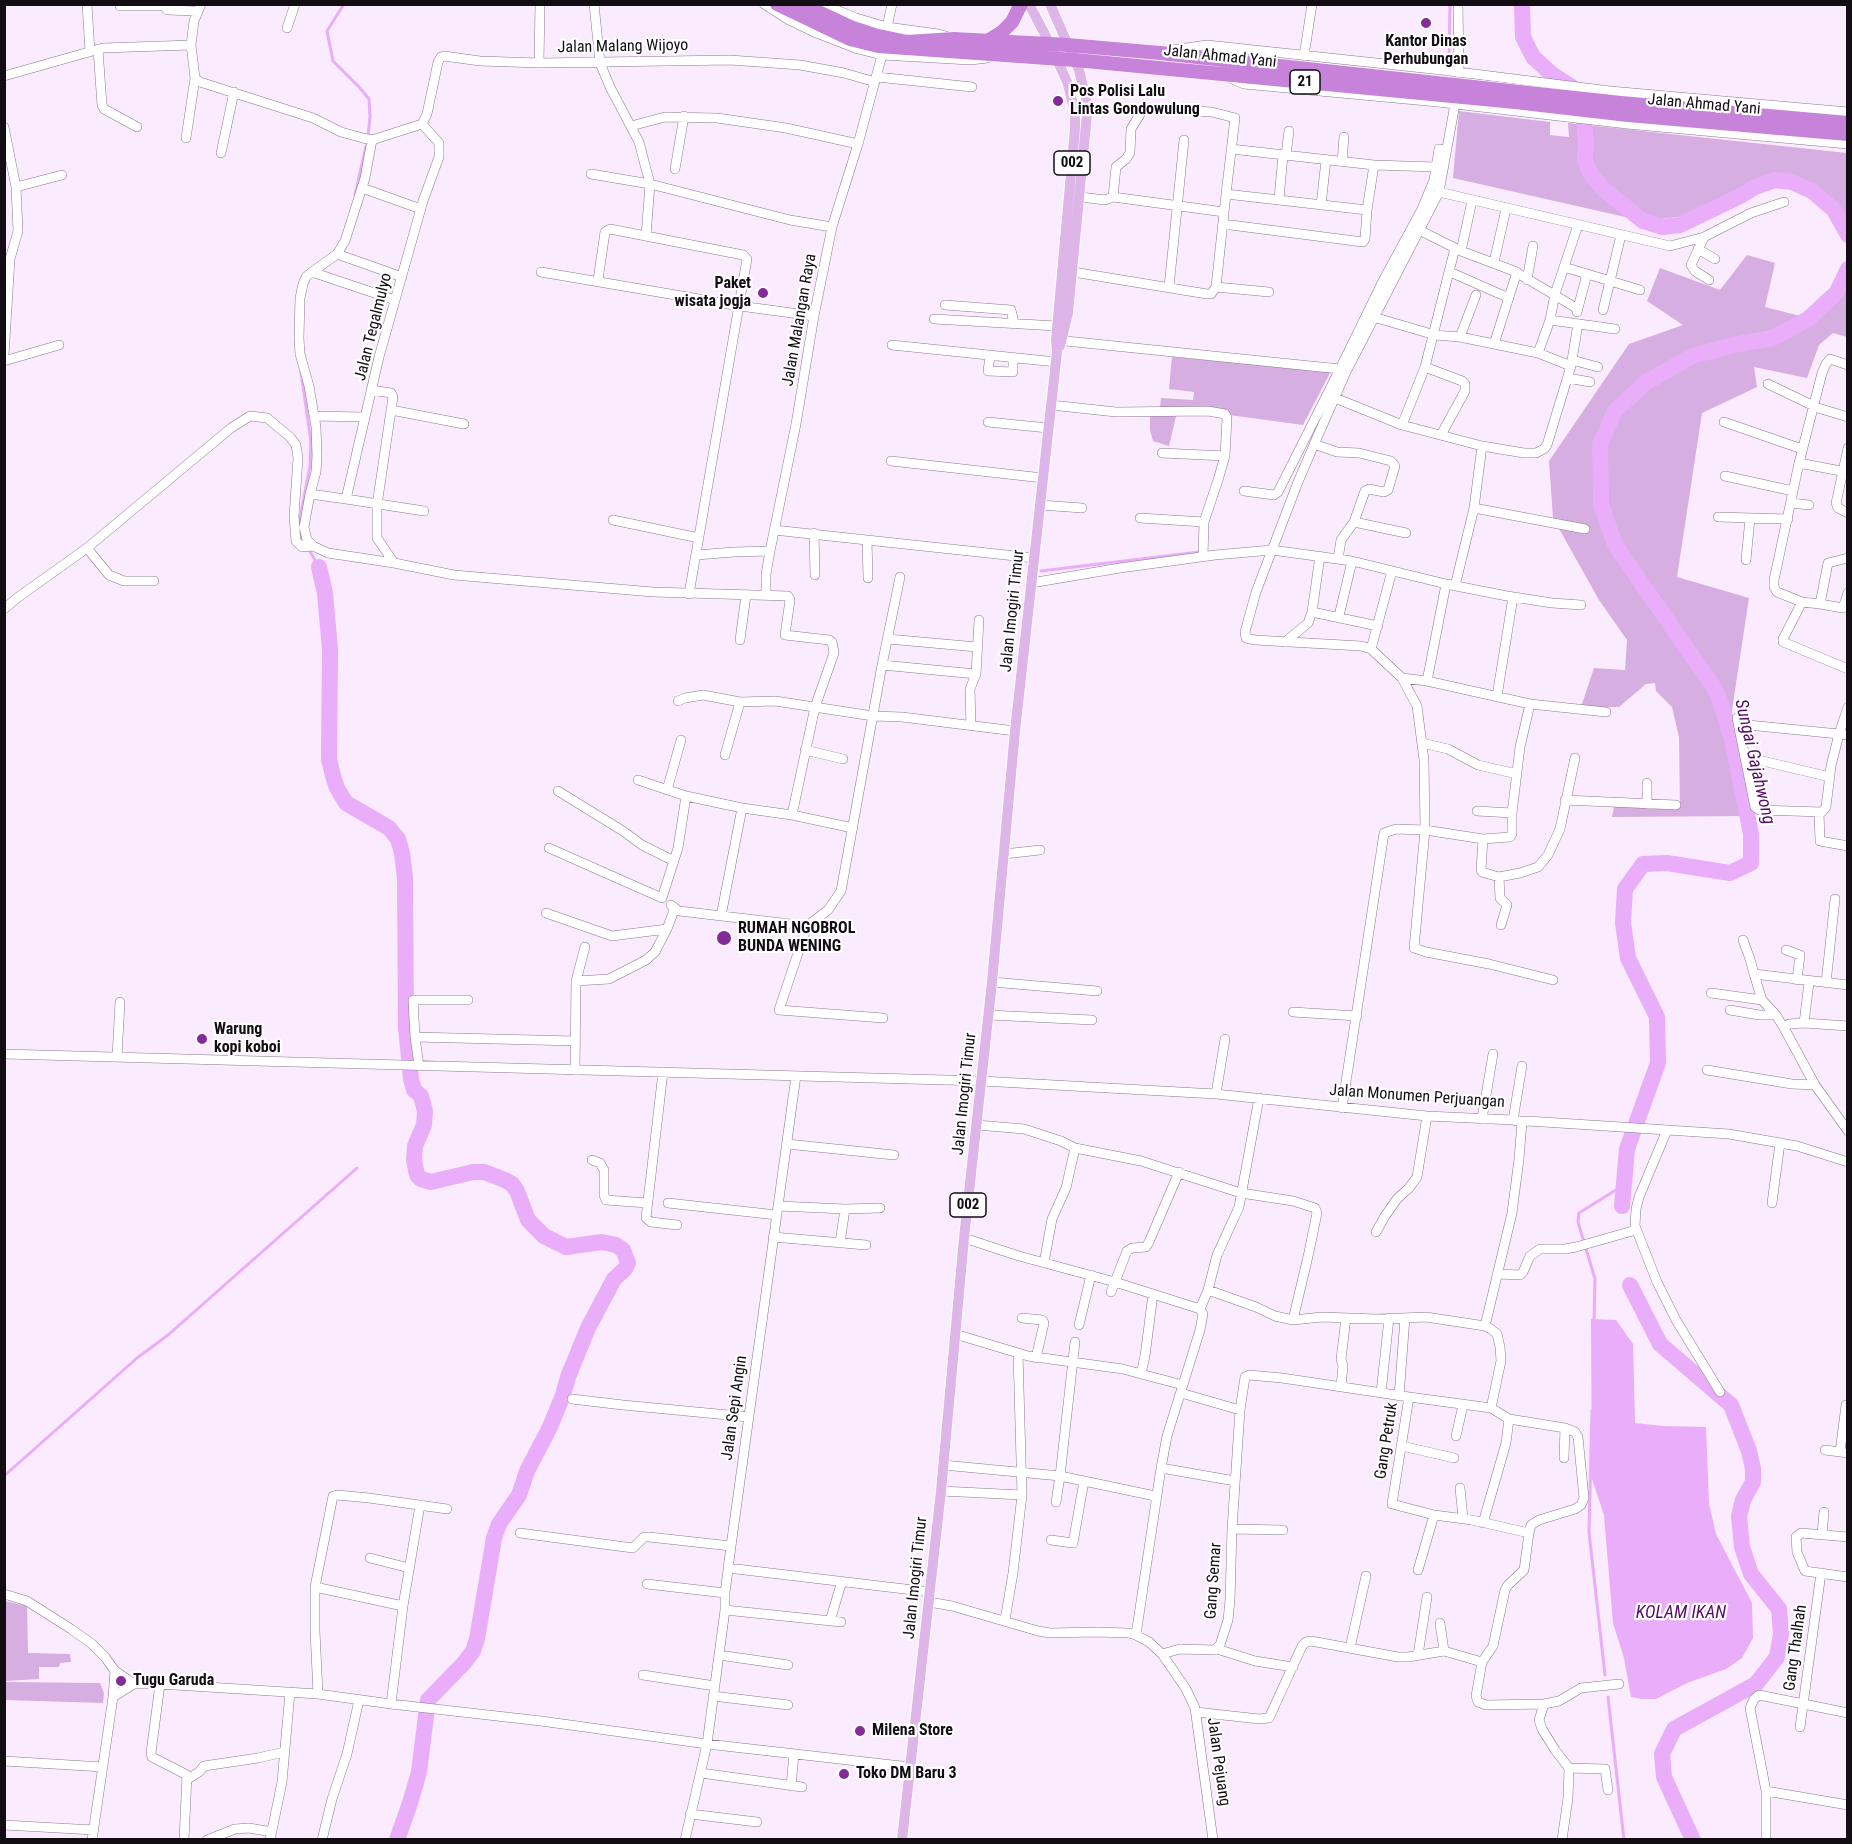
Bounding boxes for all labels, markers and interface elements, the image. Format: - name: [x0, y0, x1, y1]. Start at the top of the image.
- marker: Kantor Dinas Perhubungan: [1419, 16, 1433, 30]
- place label: Kantor Dinas Perhubungan: [1384, 32, 1468, 70]
- street label: Jalan Malang Wijoyo: [558, 36, 688, 58]
- street label: Jalan Ahmad Yani: [1163, 42, 1277, 72]
- road number: 21: [1290, 70, 1320, 94]
- place label: Pos Polisi Lalu Lintas Gondowulung: [1070, 82, 1200, 120]
- street label: Jalan Ahmad Yani: [1647, 90, 1761, 120]
- marker: Pos Polisi Lalu Lintas Gondowulung: [1051, 94, 1065, 108]
- road number: 002: [1054, 151, 1090, 175]
- street label: Jalan Malangan Raya: [779, 252, 821, 388]
- street label: Jalan Tegalmulyo: [351, 271, 397, 383]
- place label: Paket wisata jogja: [674, 274, 751, 312]
- marker: Paket wisata jogja: [756, 286, 770, 300]
- street label: Jalan Imogiri Timur: [997, 549, 1029, 673]
- water label: Sungai Gajahwong: [1729, 697, 1779, 827]
- place label: RUMAH NGOBROL BUNDA WENING: [738, 919, 855, 957]
- marker: RUMAH NGOBROL BUNDA WENING: [715, 929, 733, 947]
- place label: Warung kopi koboi: [214, 1020, 281, 1058]
- marker: Warung kopi koboi: [195, 1032, 209, 1046]
- street label: Jalan Imogiri Timur: [949, 1032, 981, 1156]
- street label: Jalan Monumen Perjuangan: [1329, 1081, 1505, 1113]
- road number: 002: [950, 1193, 986, 1217]
- street label: Jalan Sepi Angin: [718, 1354, 752, 1462]
- street label: Gang Petruk: [1371, 1401, 1403, 1481]
- street label: Jalan Imogiri Timur: [900, 1516, 932, 1640]
- street label: Gang Semar: [1202, 1542, 1226, 1620]
- water label: KOLAM IKAN: [1636, 1602, 1726, 1624]
- street label: Gang Thalhah: [1780, 1604, 1812, 1692]
- place label: Tugu Garuda: [133, 1671, 214, 1691]
- marker: Tugu Garuda: [114, 1674, 128, 1688]
- street label: Jalan Pejuang: [1202, 1717, 1234, 1807]
- place label: Milena Store: [872, 1721, 953, 1741]
- marker: Milena Store: [853, 1724, 867, 1738]
- place label: Toko DM Baru 3: [856, 1764, 957, 1784]
- marker: Toko DM Baru 3: [837, 1767, 851, 1781]

